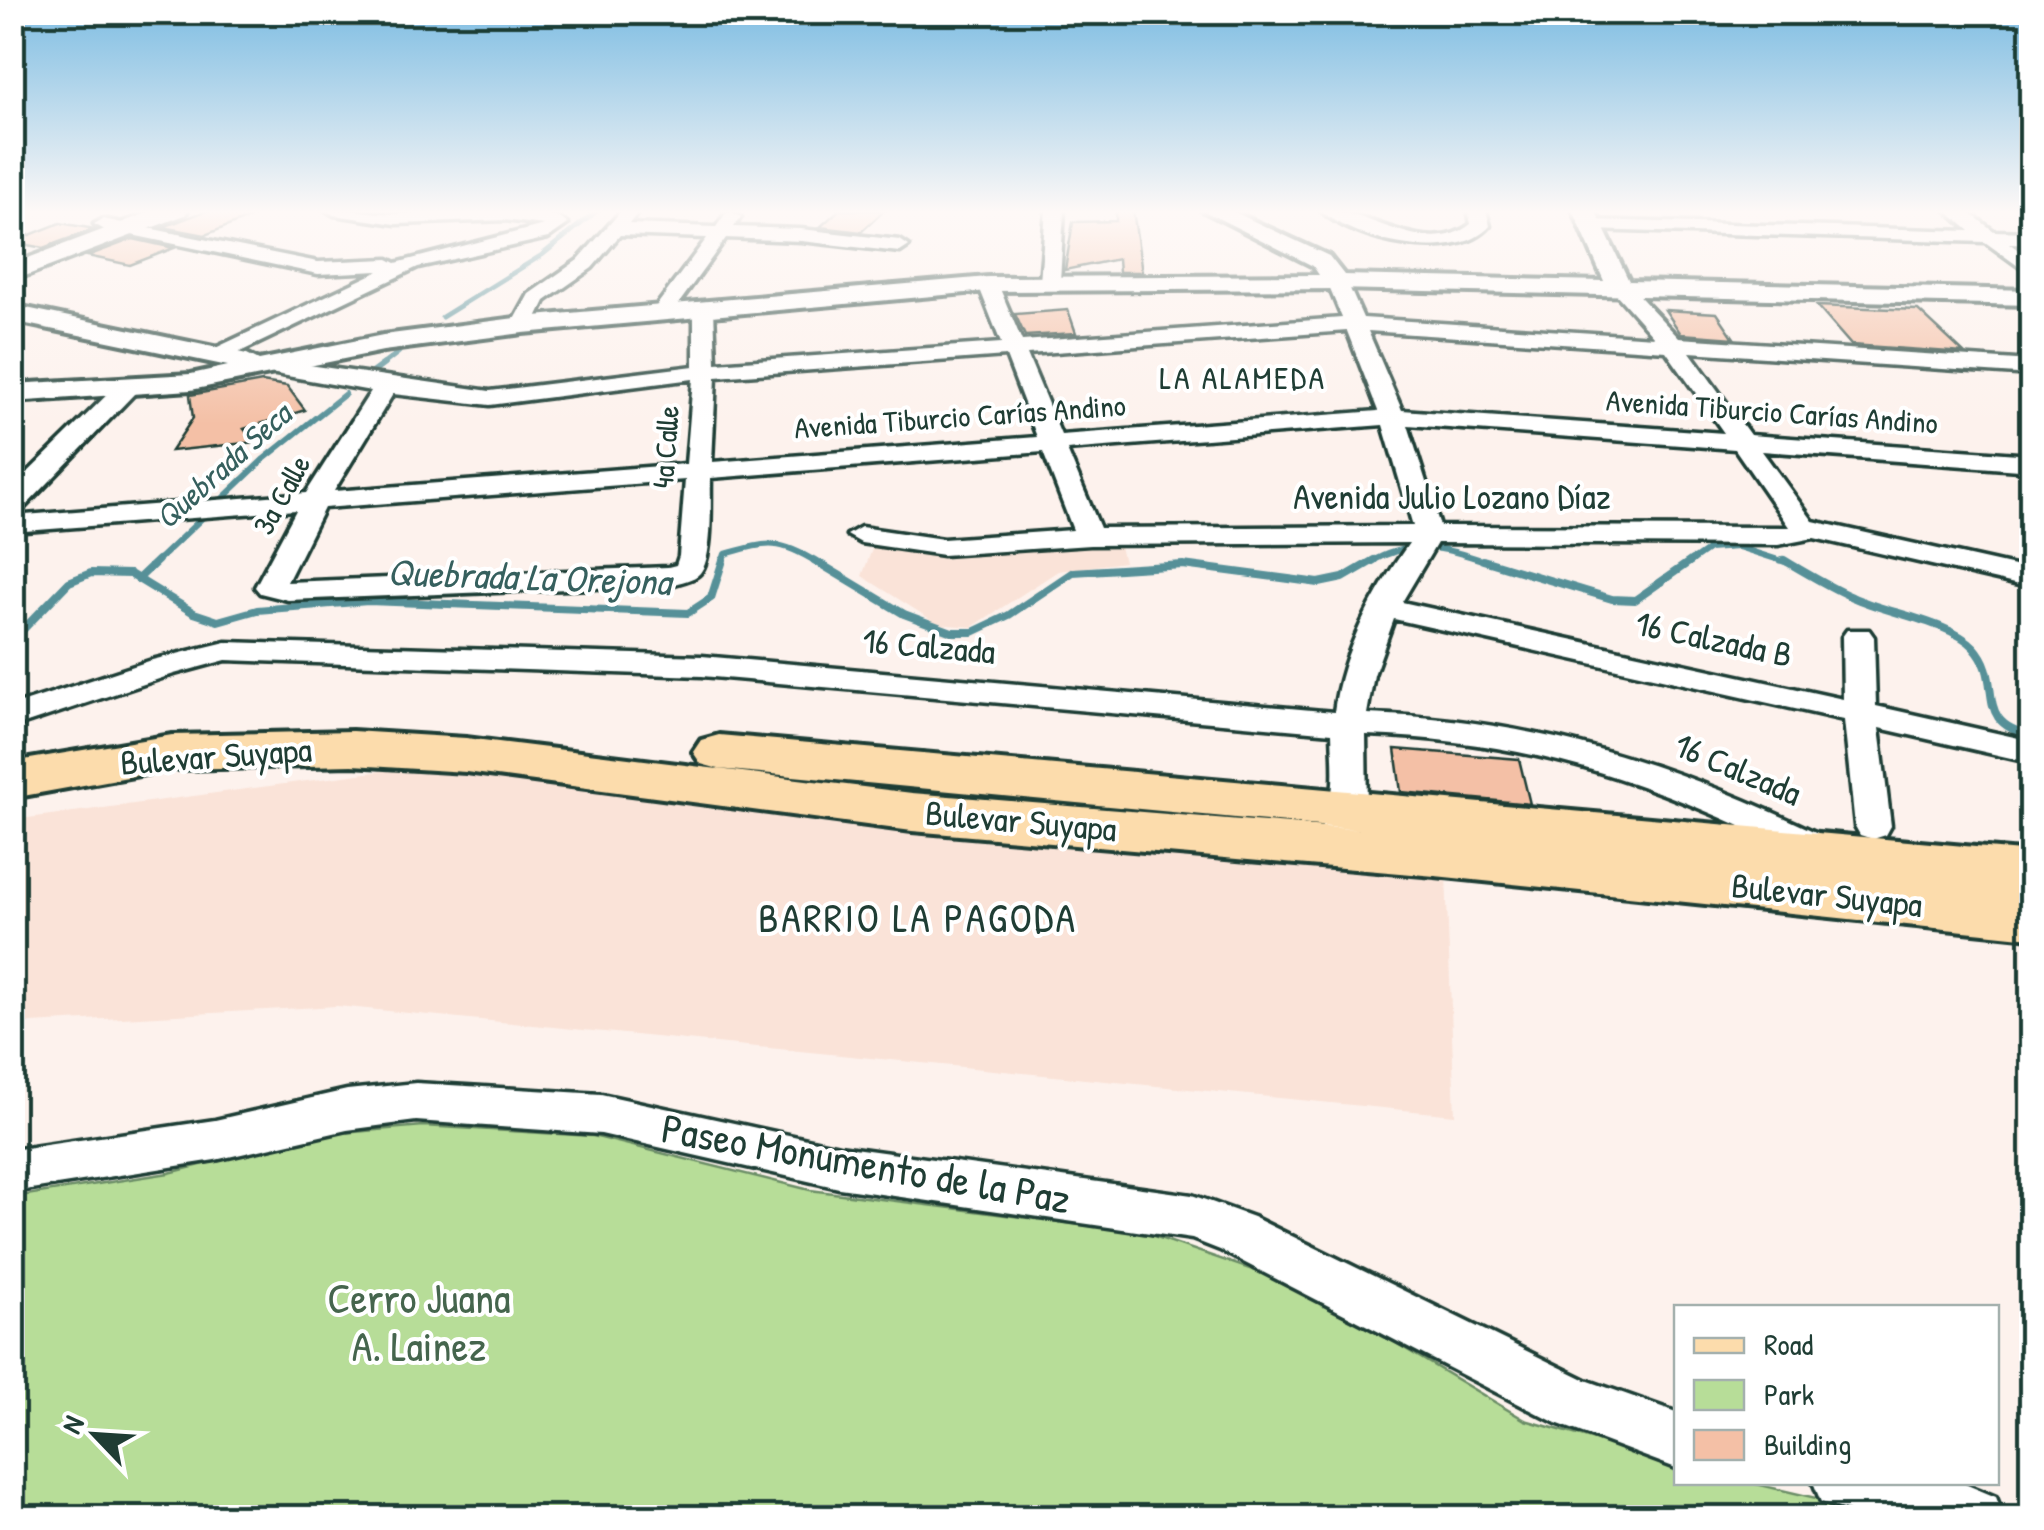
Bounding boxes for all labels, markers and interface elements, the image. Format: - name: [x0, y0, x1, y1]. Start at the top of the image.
- district label: LA ALAMEDA: [1159, 356, 1327, 399]
- street label: Avenida Tiburcio Carías Andino: [1605, 379, 1939, 443]
- street label: Avenida Tiburcio Carías Andino: [793, 384, 1127, 448]
- water label: Quebrada Seca: [145, 391, 303, 538]
- street label: 4a Calle: [642, 404, 688, 490]
- street label: 3a Calle: [243, 448, 319, 541]
- street label: Avenida Julio Lozano Díaz: [1293, 473, 1611, 520]
- water label: Quebrada La Orejona: [386, 545, 676, 607]
- street label: 16 Calzada B: [1632, 599, 1797, 678]
- street label: 16 Calzada: [861, 616, 998, 675]
- street label: 16 Calzada: [1668, 721, 1809, 816]
- street label: Bulevar Suyapa: [119, 725, 313, 786]
- street label: Bulevar Suyapa: [924, 789, 1119, 852]
- street label: Bulevar Suyapa: [1729, 861, 1925, 928]
- district label: BARRIO LA PAGODA: [758, 890, 1078, 944]
- street label: Paseo Monumento de la Paz: [657, 1099, 1075, 1227]
- park label: Cerro Juana A. Lainez: [328, 1269, 510, 1374]
- legend: [1674, 1305, 1999, 1485]
- text: Road: [1764, 1324, 1813, 1364]
- text: Park: [1764, 1374, 1814, 1414]
- north arrow: [45, 1385, 145, 1485]
- text: N: [52, 1410, 93, 1439]
- text: Building: [1764, 1424, 1851, 1464]

